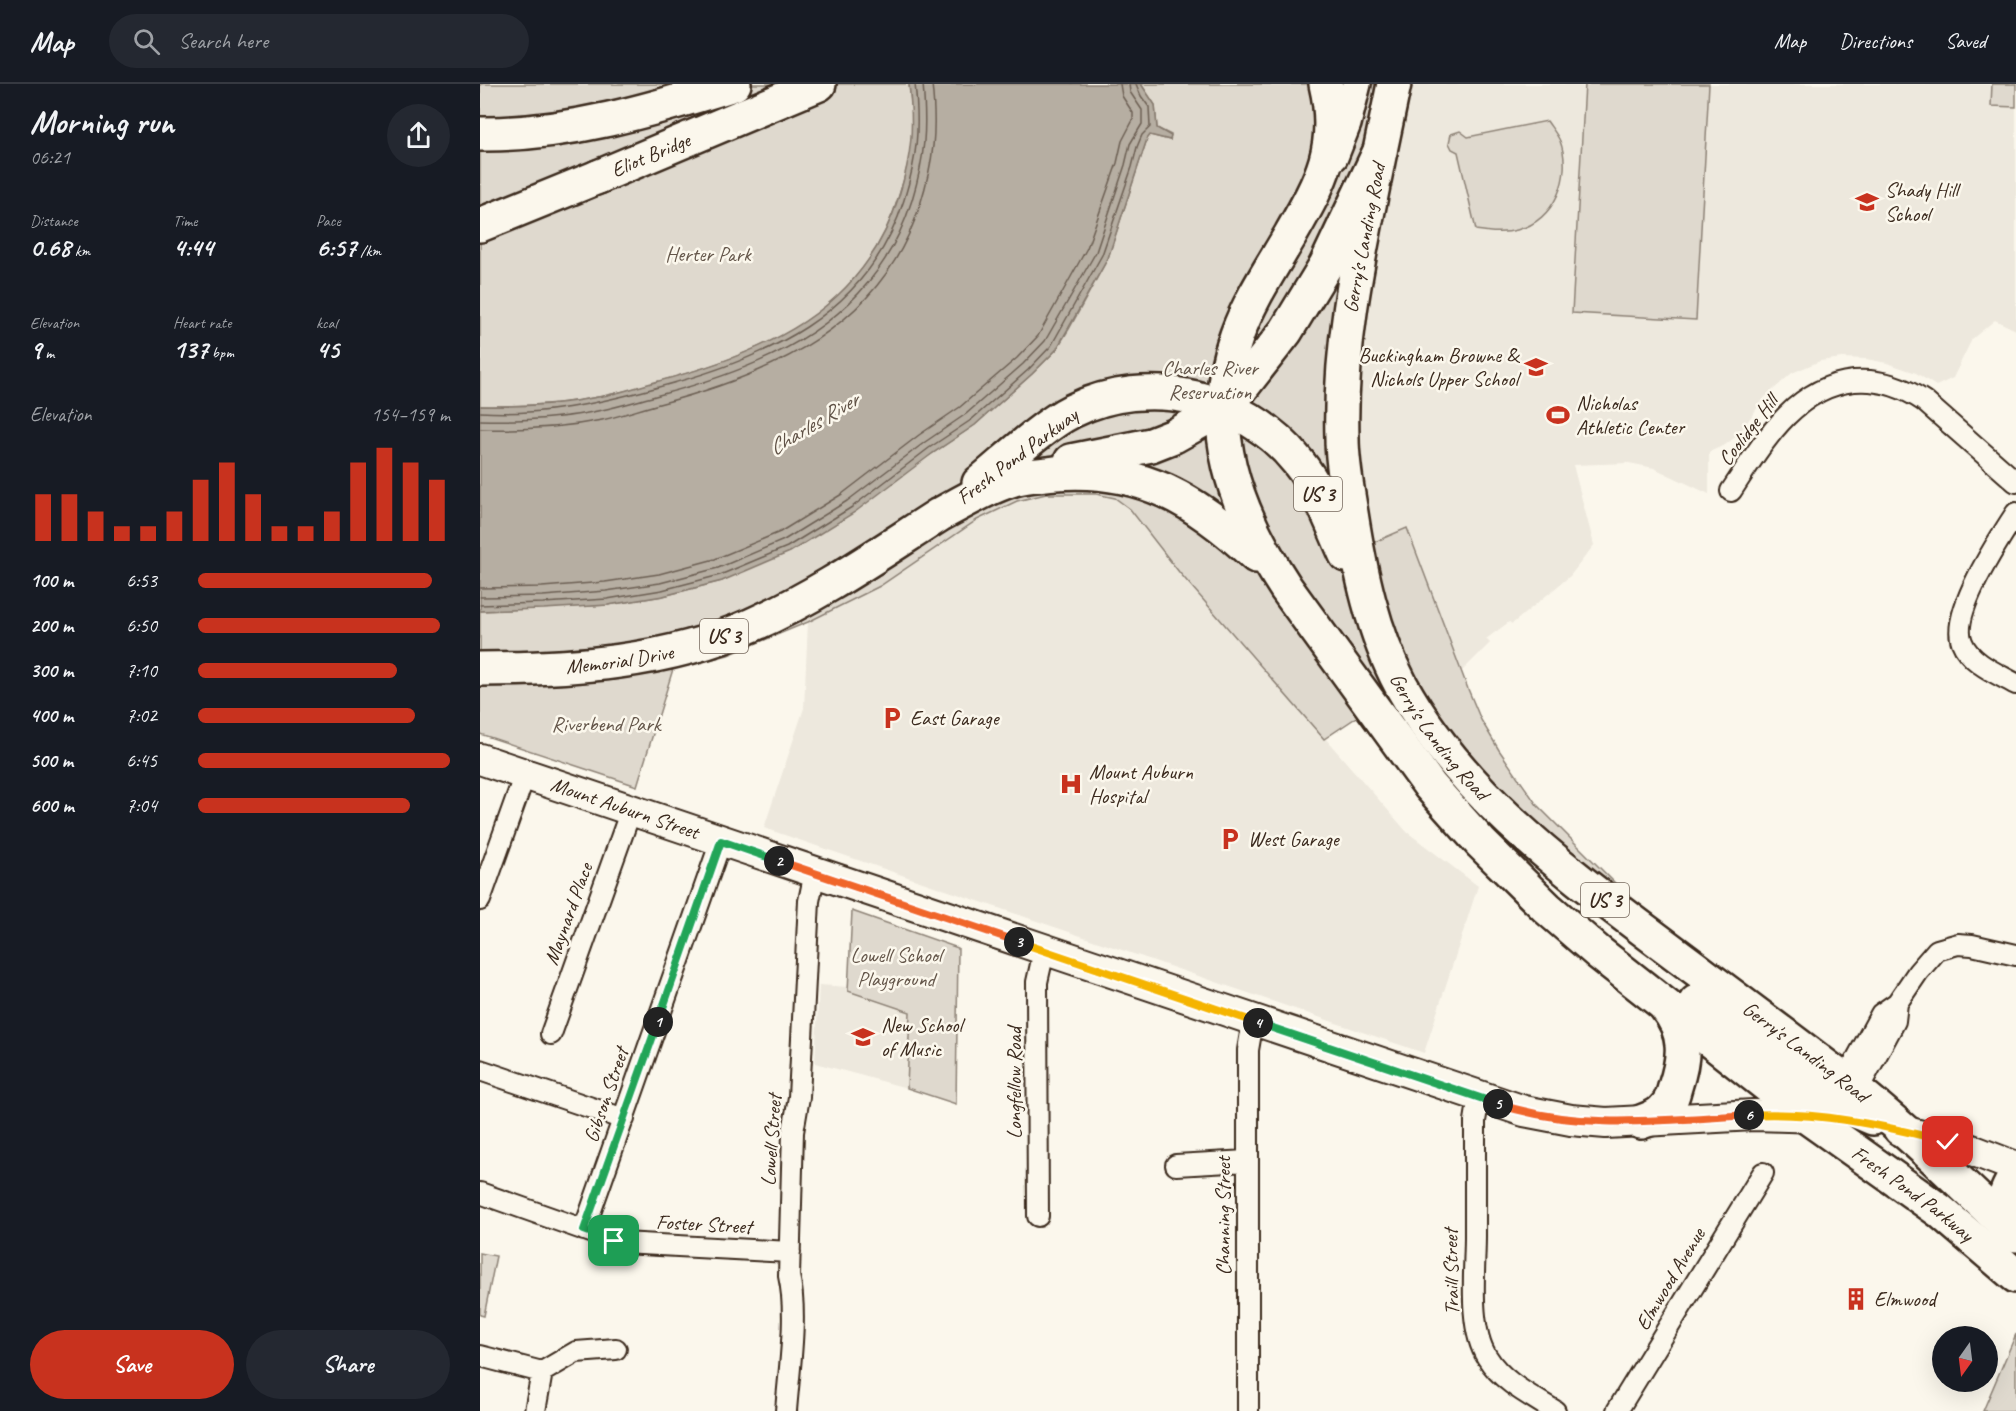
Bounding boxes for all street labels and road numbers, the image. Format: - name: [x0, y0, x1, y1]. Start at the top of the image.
- street label: Eliot Bridge: [607, 126, 696, 183]
- street label: Gerry's Landing Road: [1337, 158, 1392, 315]
- street label: Coolidge Hill: [1712, 387, 1786, 471]
- street label: Fresh Pond Parkway: [951, 401, 1084, 510]
- road number: US 3: [1294, 477, 1342, 511]
- road number: US 3: [700, 619, 748, 653]
- street label: Memorial Drive: [565, 638, 677, 679]
- street label: Gerry's Landing Road: [1384, 669, 1497, 807]
- street label: Mount Auburn Street: [548, 771, 704, 846]
- street label: Maynard Place: [538, 858, 599, 968]
- road number: US 3: [1581, 883, 1629, 917]
- street label: Gerry's Landing Road: [1738, 995, 1876, 1110]
- street label: Longfellow Road: [1001, 1023, 1027, 1139]
- street label: Gibson Street: [578, 1041, 635, 1146]
- street label: Lowell Street: [755, 1090, 787, 1187]
- street label: Fresh Pond Parkway: [1847, 1140, 1980, 1248]
- street label: Channing Street: [1210, 1154, 1236, 1275]
- street label: Foster Street: [655, 1209, 756, 1240]
- street label: Elmwood Avenue: [1629, 1222, 1711, 1335]
- street label: Traill Street: [1437, 1226, 1465, 1315]

